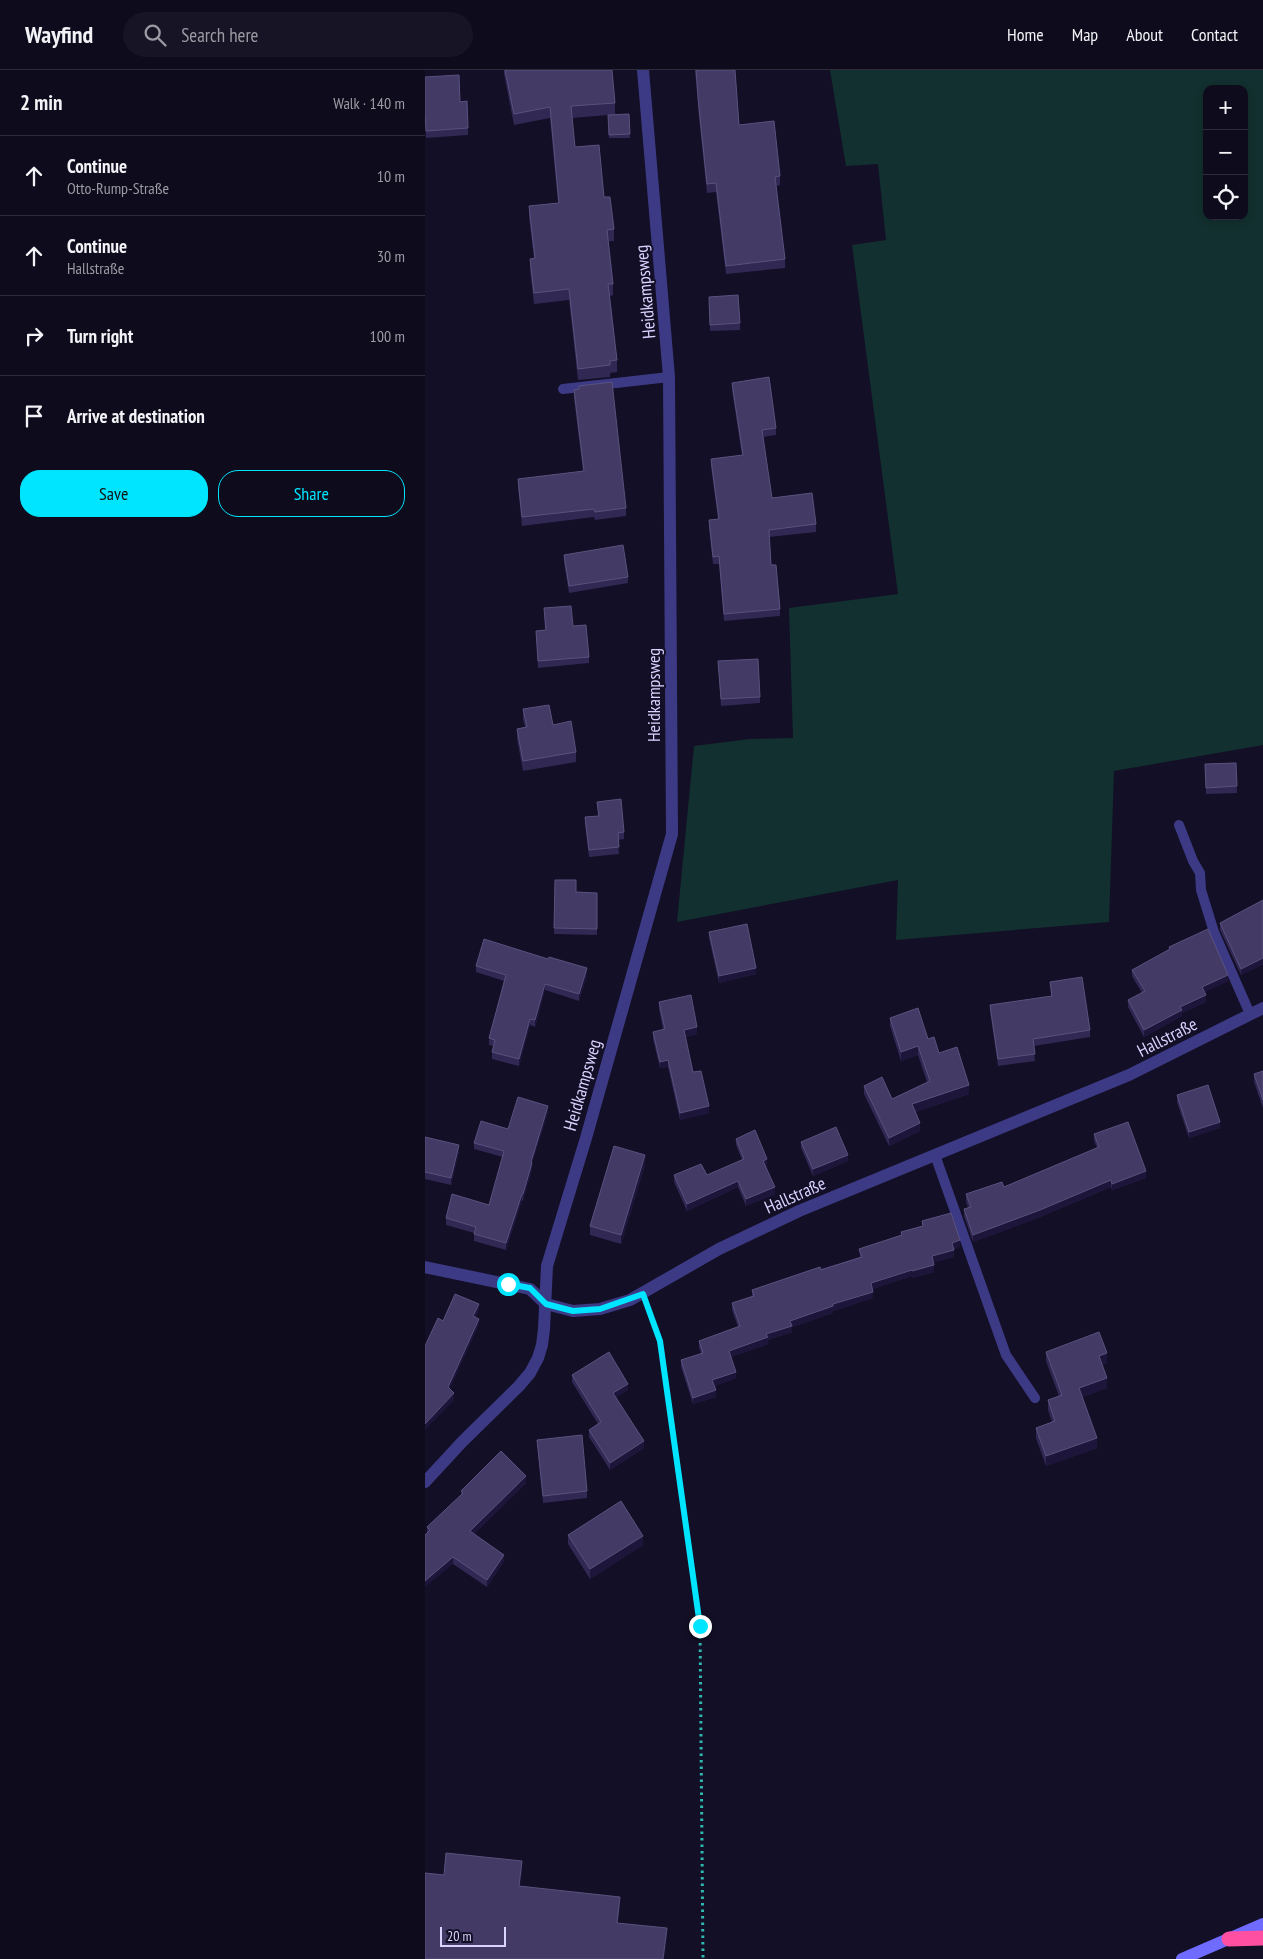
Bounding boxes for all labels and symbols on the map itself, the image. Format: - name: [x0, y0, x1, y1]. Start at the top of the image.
- street label: Heidkampsweg: [629, 244, 661, 340]
- street label: Heidkampsweg: [642, 648, 665, 742]
- street label: Hallstraße: [1133, 1012, 1201, 1062]
- street label: Heidkampsweg: [558, 1037, 606, 1133]
- street label: Hallstraße: [761, 1171, 829, 1219]
- route start: [497, 1273, 520, 1296]
- route end: [689, 1615, 712, 1638]
- scale bar: [440, 1924, 506, 1947]

